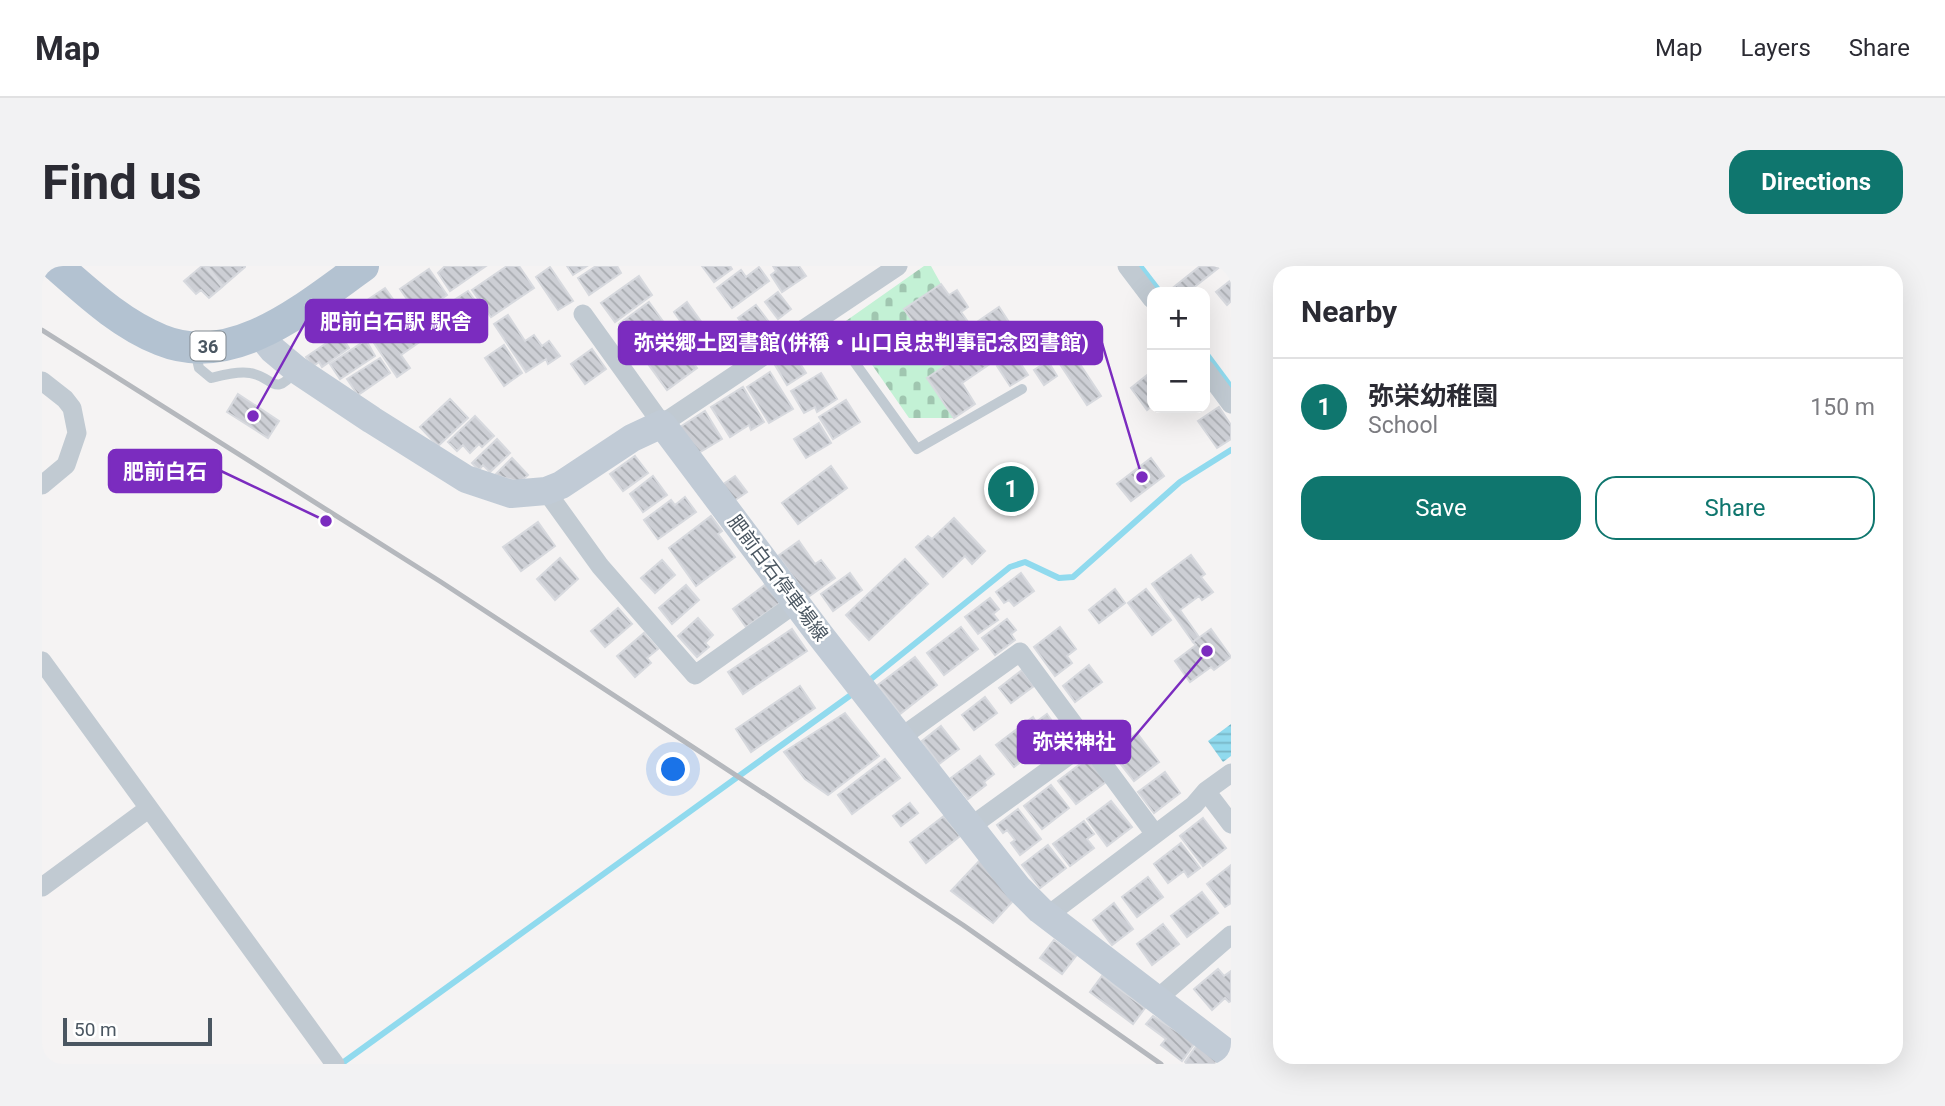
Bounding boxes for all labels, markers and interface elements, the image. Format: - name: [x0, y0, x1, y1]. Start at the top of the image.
- text: Map: [35, 29, 100, 68]
- text: Map: [1655, 34, 1703, 62]
- text: Layers: [1741, 34, 1811, 62]
- text: Share: [1849, 34, 1910, 62]
- button: Directions: [1729, 150, 1903, 214]
- text: Find us: [42, 154, 202, 211]
- map controls: [1147, 287, 1210, 413]
- button: +: [1147, 287, 1210, 350]
- text: Nearby: [1301, 294, 1397, 329]
- callout: 肥前白石駅 駅舎: [306, 300, 487, 342]
- text: 肥前白石駅 駅舎: [320, 310, 472, 334]
- callout: 弥栄郷土図書館(併稱・山口良忠判事記念図書館): [619, 322, 1102, 364]
- text: 弥栄郷土図書館(併稱・山口良忠判事記念図書館): [633, 331, 1089, 355]
- road number: 36: [190, 332, 226, 360]
- button: −: [1147, 350, 1210, 413]
- text: 弥栄幼稚園: [1368, 381, 1498, 411]
- text: 1: [1317, 394, 1331, 421]
- text: 150 m: [1810, 394, 1875, 421]
- text: School: [1368, 412, 1438, 439]
- callout: 肥前白石: [109, 450, 221, 492]
- text: 肥前白石: [123, 460, 207, 484]
- pin: 1: [988, 463, 1034, 515]
- button: Save: [1301, 476, 1581, 540]
- button: Share: [1595, 476, 1875, 540]
- street label: 肥前白石停車場線: [723, 510, 833, 646]
- callout: 弥栄神社: [1018, 721, 1130, 763]
- text: 弥栄神社: [1032, 730, 1116, 754]
- your location: [656, 752, 690, 786]
- scale bar: [63, 1015, 212, 1047]
- text: 50 m: [74, 1018, 117, 1041]

